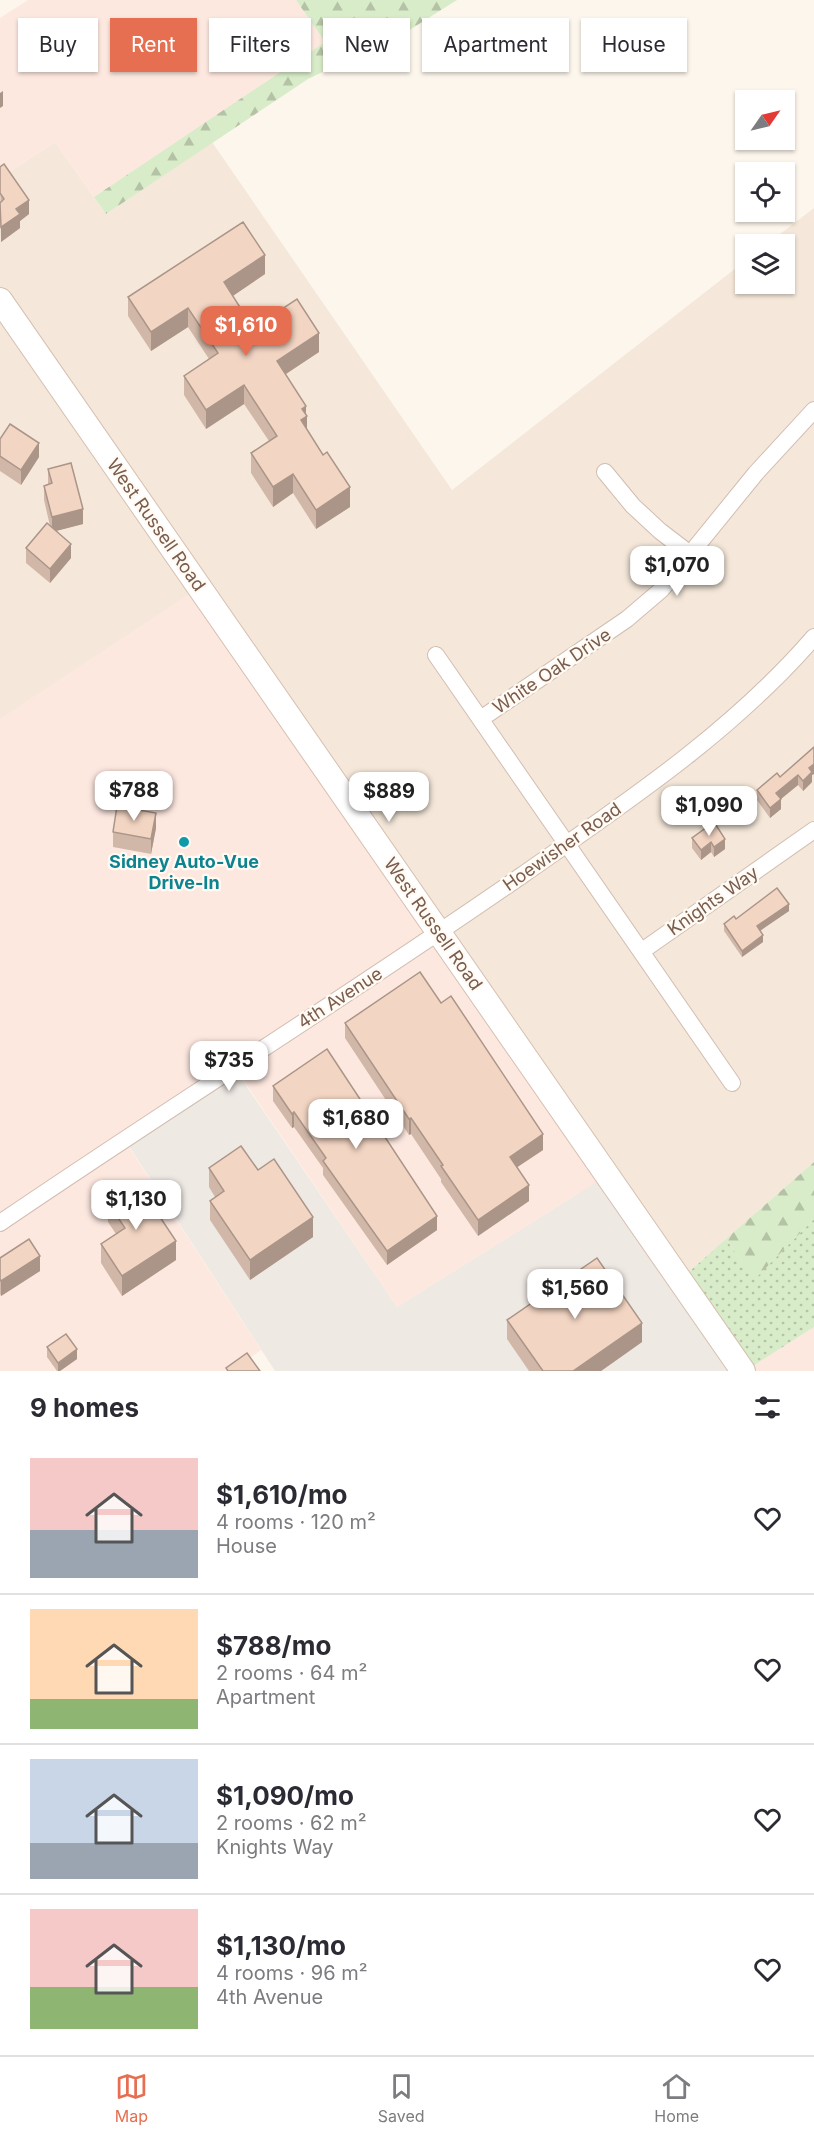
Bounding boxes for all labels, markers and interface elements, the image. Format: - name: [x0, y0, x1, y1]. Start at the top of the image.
- chip: Buy: [18, 18, 98, 72]
- chip: Rent: [110, 18, 197, 72]
- chip: Filters: [209, 18, 311, 72]
- chip: New: [323, 18, 410, 72]
- chip: Apartment: [422, 18, 569, 72]
- chip: House: [581, 18, 687, 72]
- north arrow: [735, 90, 795, 150]
- map controls: [735, 90, 795, 294]
- button: locate: [735, 162, 795, 222]
- button: layers: [735, 234, 795, 294]
- pin: $1,610: [197, 306, 295, 357]
- text: $1,610: [215, 313, 277, 337]
- street label: West Russell Road: [103, 455, 210, 595]
- pin: $1,070: [628, 546, 726, 597]
- text: $1,070: [644, 553, 710, 577]
- street label: White Oak Drive: [489, 623, 615, 718]
- pin: $788: [98, 771, 170, 822]
- pin: $889: [353, 772, 425, 823]
- text: $788: [109, 778, 159, 802]
- text: $889: [363, 779, 415, 803]
- pin: $1,090: [660, 786, 758, 837]
- text: $1,090: [675, 793, 743, 817]
- street label: Hoewisher Road: [499, 798, 625, 895]
- marker: Sidney Auto-Vue Drive-In: [177, 835, 191, 849]
- place label: Sidney Auto-Vue Drive-In: [109, 851, 259, 893]
- street label: West Russell Road: [380, 854, 487, 994]
- street label: Knights Way: [663, 862, 762, 940]
- street label: 4th Avenue: [294, 963, 386, 1033]
- pin: $735: [193, 1041, 265, 1092]
- text: $735: [204, 1048, 254, 1072]
- pin: $1,680: [307, 1099, 405, 1150]
- text: $1,680: [322, 1106, 390, 1130]
- pin: $1,130: [87, 1180, 185, 1231]
- text: $1,130: [105, 1187, 167, 1211]
- pin: $1,560: [526, 1269, 624, 1320]
- text: $1,560: [541, 1276, 609, 1300]
- icon: filters: [751, 1391, 784, 1424]
- text: 9 homes: [30, 1392, 139, 1423]
- text: $1,610/mo: [216, 1479, 348, 1510]
- icon: home: [78, 1482, 150, 1554]
- icon: heart: [751, 1502, 784, 1535]
- text: 4 rooms · 120 m²: [216, 1510, 376, 1534]
- text: House: [216, 1534, 277, 1558]
- text: $788/mo: [216, 1630, 331, 1661]
- icon: home: [78, 1633, 150, 1705]
- icon: heart: [751, 1653, 784, 1686]
- text: 2 rooms · 64 m²: [216, 1661, 367, 1685]
- text: Apartment: [216, 1685, 315, 1709]
- text: $1,090/mo: [216, 1780, 354, 1811]
- icon: home: [78, 1783, 150, 1855]
- icon: heart: [751, 1803, 784, 1836]
- text: 2 rooms · 62 m²: [216, 1811, 367, 1835]
- text: Knights Way: [216, 1835, 334, 1859]
- text: $1,130/mo: [216, 1930, 346, 1961]
- icon: home: [78, 1933, 150, 2005]
- icon: heart: [751, 1953, 784, 1986]
- text: 4 rooms · 96 m²: [216, 1961, 368, 1985]
- text: 4th Avenue: [216, 1985, 323, 2009]
- tab: Map: [115, 2070, 148, 2126]
- tab: Saved: [378, 2070, 425, 2126]
- tab: Home: [654, 2070, 699, 2126]

